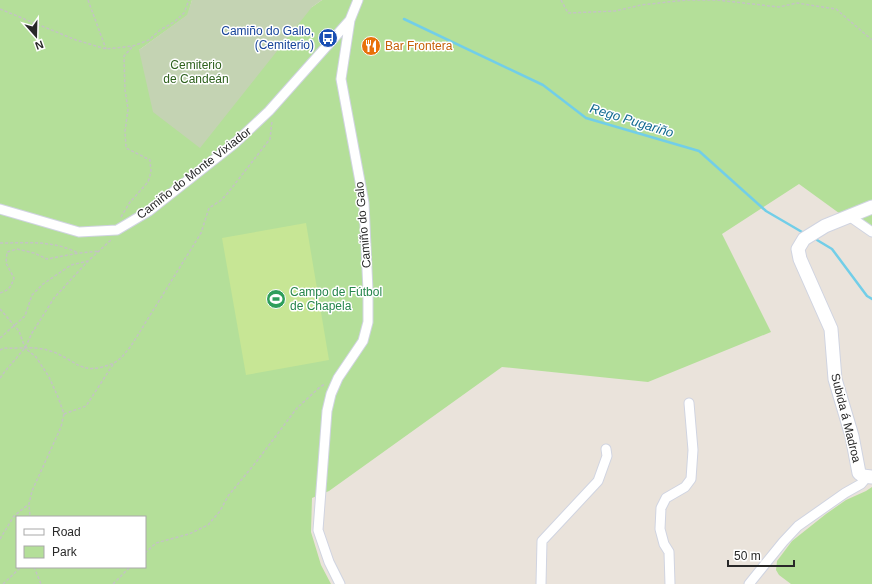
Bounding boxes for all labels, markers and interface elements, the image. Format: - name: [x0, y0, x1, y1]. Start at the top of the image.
- north arrow: [16, 16, 56, 56]
- place label: Camiño do Gallo, (Cemiterio): [221, 24, 314, 52]
- bus stop icon: Camiño do Gallo, (Cemiterio): [317, 27, 339, 49]
- restaurant icon: Bar Frontera: [360, 35, 382, 57]
- text: N: [34, 38, 45, 52]
- place label: Bar Frontera: [385, 39, 453, 53]
- park label: Cemiterio de Candeán: [163, 58, 229, 86]
- water label: Rego Pugariño: [588, 101, 676, 140]
- street label: Camiño do Monte Vixiador: [134, 124, 254, 222]
- street label: Camiño do Galo: [352, 181, 374, 269]
- place label: Campo de Fútbol de Chapela: [290, 285, 382, 313]
- sports icon: Campo de Fútbol de Chapela: [265, 288, 287, 310]
- street label: Subida á Madroa: [828, 372, 864, 464]
- legend: [16, 516, 146, 568]
- text: Road: [52, 525, 81, 539]
- scale bar: [728, 542, 794, 568]
- text: Park: [52, 545, 78, 559]
- text: 50 m: [734, 549, 761, 563]

